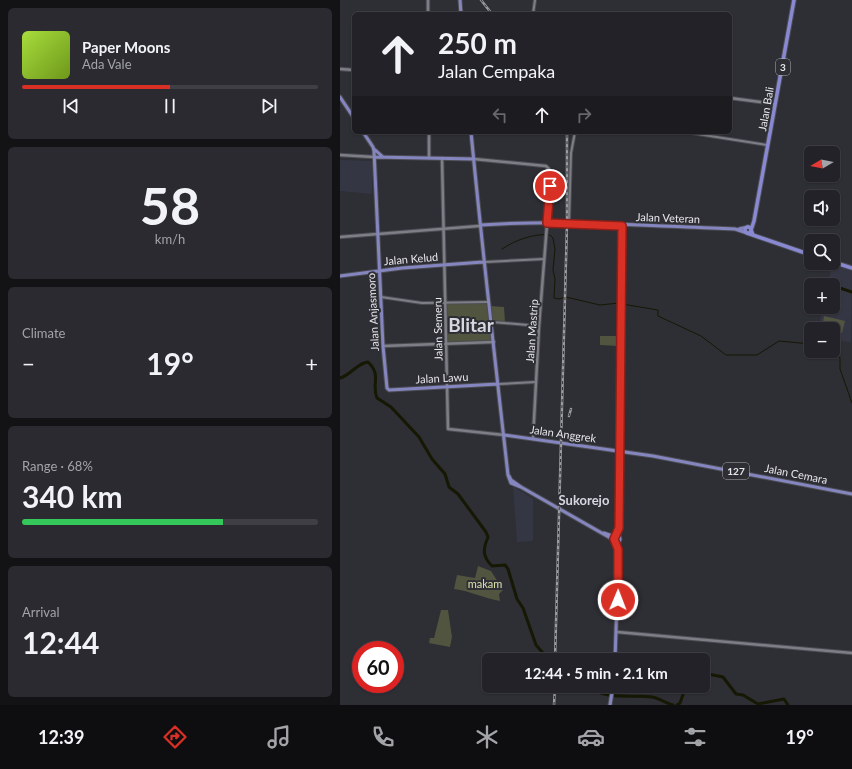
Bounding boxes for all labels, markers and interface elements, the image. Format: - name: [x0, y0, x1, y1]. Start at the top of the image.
- text: 250 m: [438, 26, 517, 60]
- icon: ahead: [372, 28, 424, 80]
- text: Paper Moons: [82, 38, 170, 56]
- text: Ada Vale: [82, 56, 132, 72]
- road number: 3: [776, 59, 790, 75]
- text: Jalan Cempaka: [438, 60, 555, 82]
- street label: Jalan Bali: [755, 85, 776, 132]
- icon: previous: [60, 95, 82, 117]
- icon: pause: [159, 95, 181, 117]
- icon: next: [258, 95, 280, 117]
- icon: left: [489, 104, 511, 126]
- icon: ahead: [531, 104, 553, 126]
- icon: right: [573, 104, 595, 126]
- north arrow: [804, 146, 840, 182]
- map controls: [804, 146, 840, 358]
- pin: [533, 169, 567, 203]
- text: 58: [140, 174, 200, 236]
- icon: arrive: [539, 175, 561, 197]
- button: sound: [804, 190, 840, 226]
- street label: Jalan Veteran: [636, 210, 700, 225]
- text: km/h: [155, 231, 185, 247]
- button: search: [804, 234, 840, 270]
- street label: Jalan Kelud: [383, 250, 439, 267]
- street label: Jalan Anjasmoro: [364, 273, 381, 351]
- button: +: [804, 278, 840, 314]
- street label: Jalan Semeru: [430, 297, 445, 361]
- street label: Jalan Mastrip: [523, 299, 540, 363]
- district label: Blitar: [448, 313, 495, 336]
- button: −: [804, 322, 840, 358]
- text: Climate: [22, 325, 65, 341]
- text: 19°: [146, 345, 194, 381]
- text: −: [22, 350, 35, 377]
- text: +: [305, 350, 318, 377]
- street label: Jalan Lawu: [415, 370, 469, 385]
- street label: Jalan Anggrek: [529, 422, 597, 445]
- text: Range · 68%: [22, 458, 93, 474]
- street label: Jalan Cemara: [764, 461, 829, 486]
- road number: 127: [723, 463, 749, 479]
- text: 340 km: [22, 478, 123, 514]
- district label: Sukorejo: [559, 492, 610, 508]
- park label: makam: [468, 577, 502, 590]
- position arrow: [597, 579, 639, 621]
- text: Arrival: [22, 604, 59, 620]
- text: 12:44: [22, 624, 99, 660]
- speed limit sign: 60: [352, 641, 404, 693]
- text: 12:44 · 5 min · 2.1 km: [524, 664, 668, 682]
- icon: directions: [161, 723, 189, 751]
- icon: music: [265, 723, 293, 751]
- icon: phone: [369, 723, 397, 751]
- icon: climate: [473, 723, 501, 751]
- icon: car: [577, 723, 605, 751]
- icon: filters: [681, 723, 709, 751]
- text: 12:39: [38, 726, 84, 748]
- text: 19°: [785, 726, 814, 748]

